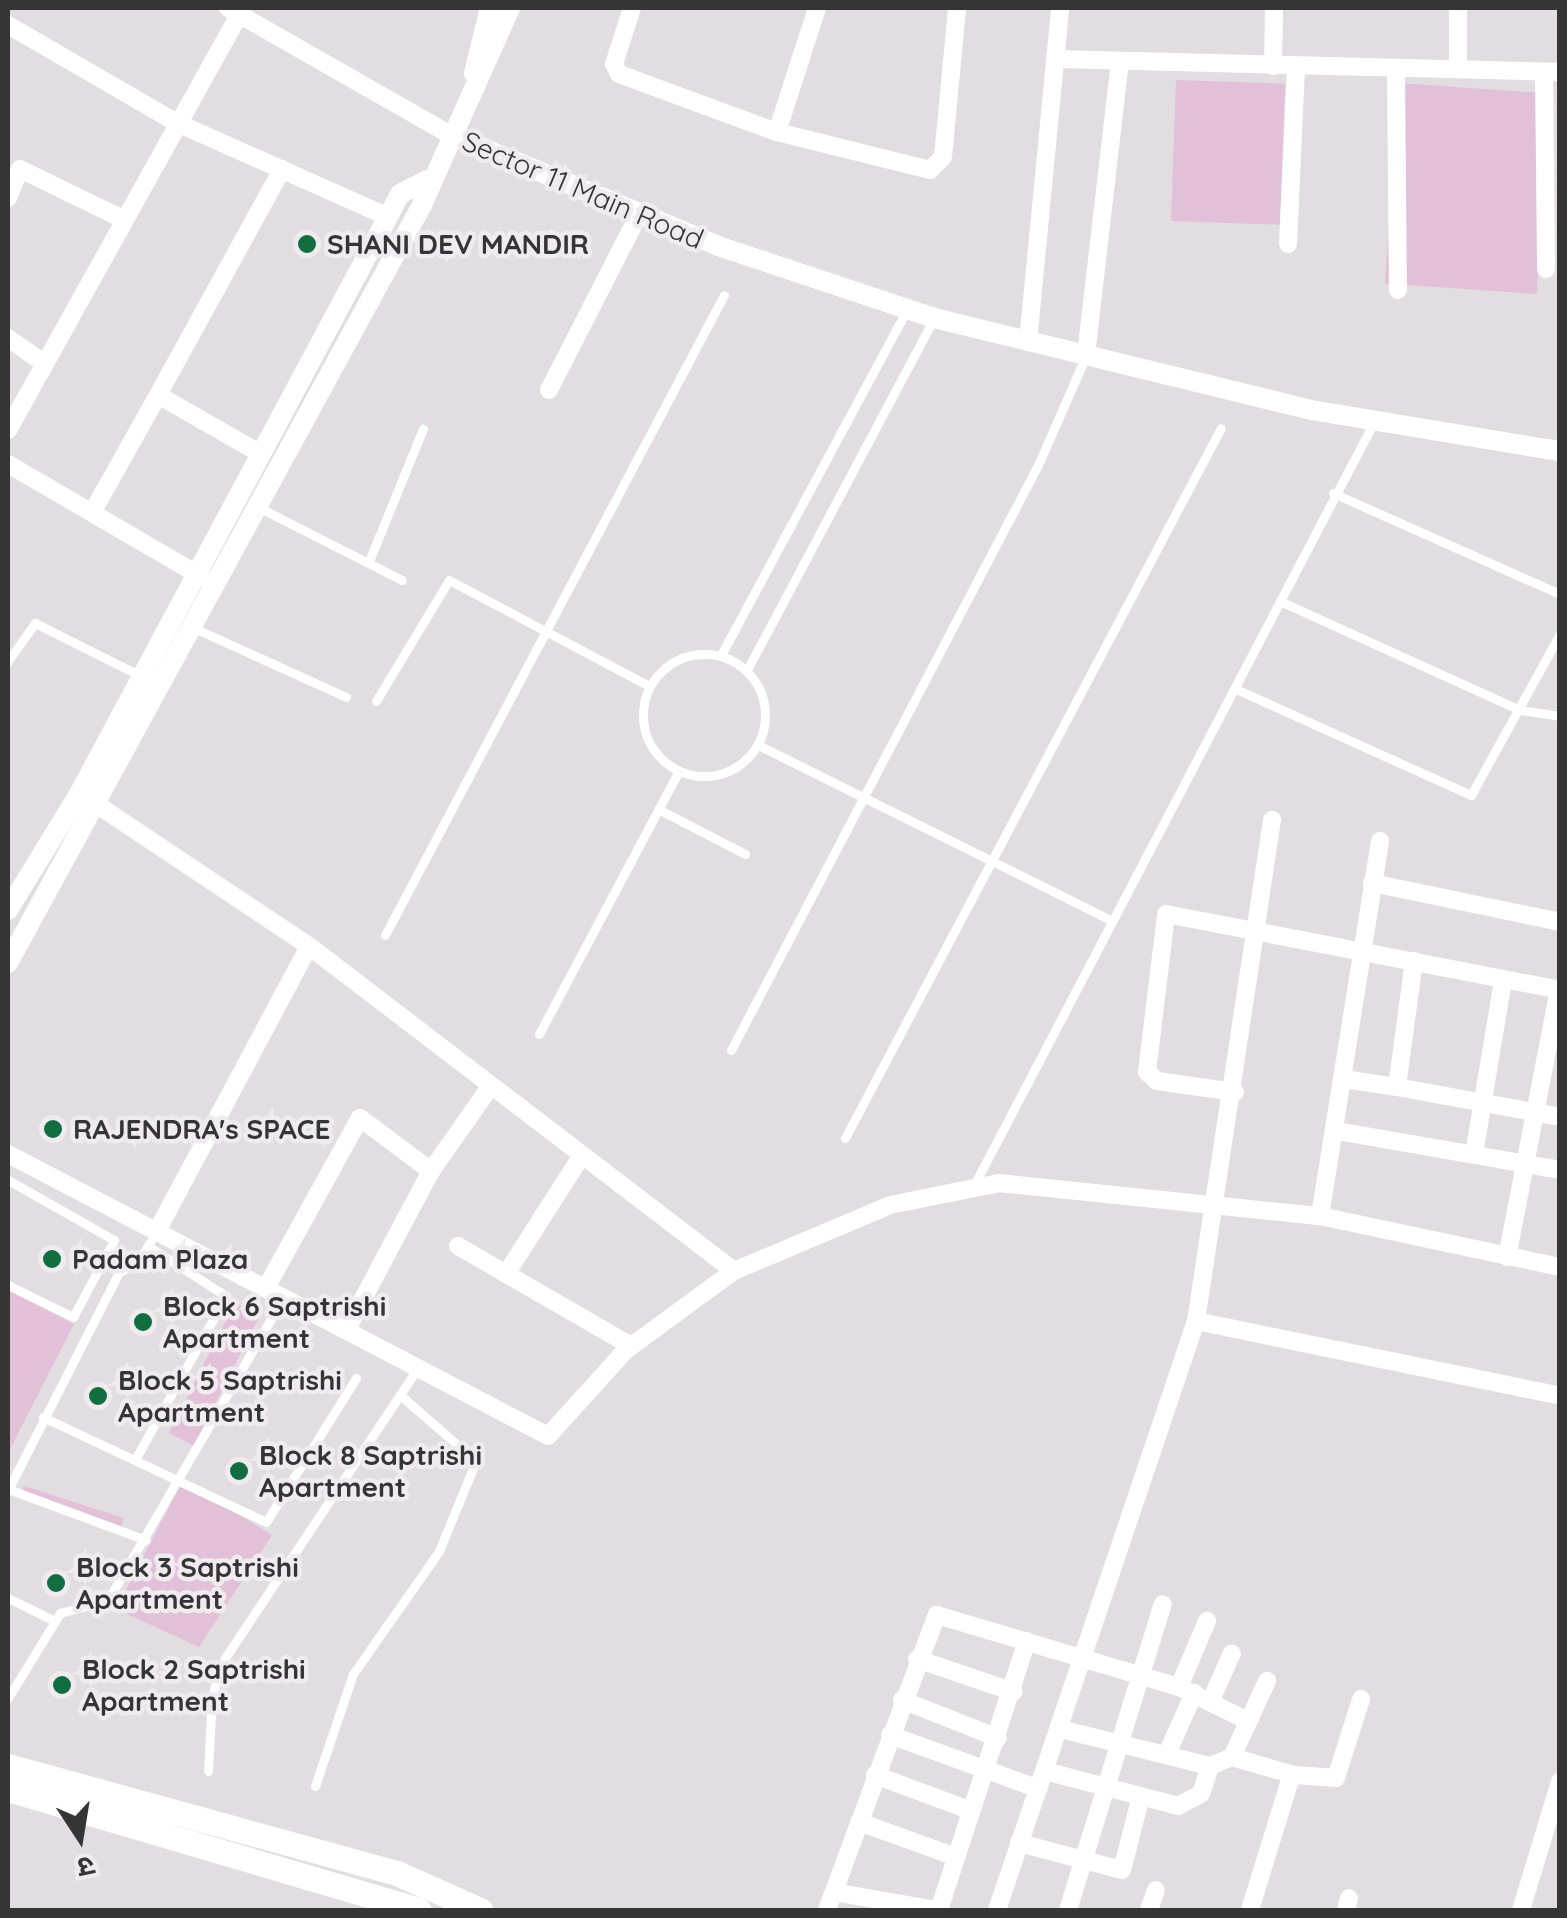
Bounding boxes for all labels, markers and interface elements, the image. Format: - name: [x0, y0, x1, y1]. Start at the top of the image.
- street label: Sector 11 Main Road: [457, 124, 709, 256]
- place label: SHANI DEV MANDIR: [327, 227, 589, 261]
- marker: SHANI DEV MANDIR: [296, 233, 318, 255]
- place label: RAJENDRA's SPACE: [73, 1112, 330, 1146]
- marker: RAJENDRA's SPACE: [42, 1118, 64, 1140]
- place label: Padam Plaza: [72, 1242, 248, 1276]
- marker: Padam Plaza: [41, 1248, 63, 1270]
- place label: Block 6 Saptrishi Apartment: [163, 1289, 386, 1355]
- marker: Block 6 Saptrishi Apartment: [132, 1311, 154, 1333]
- place label: Block 5 Saptrishi Apartment: [118, 1363, 342, 1429]
- marker: Block 5 Saptrishi Apartment: [87, 1385, 109, 1407]
- place label: Block 8 Saptrishi Apartment: [259, 1438, 482, 1504]
- marker: Block 8 Saptrishi Apartment: [228, 1460, 250, 1482]
- place label: Block 3 Saptrishi Apartment: [76, 1550, 299, 1616]
- marker: Block 3 Saptrishi Apartment: [45, 1572, 67, 1594]
- place label: Block 2 Saptrishi Apartment: [82, 1652, 306, 1718]
- marker: Block 2 Saptrishi Apartment: [51, 1674, 73, 1696]
- north arrow: [30, 1788, 130, 1888]
- text: उ: [75, 1849, 98, 1887]

